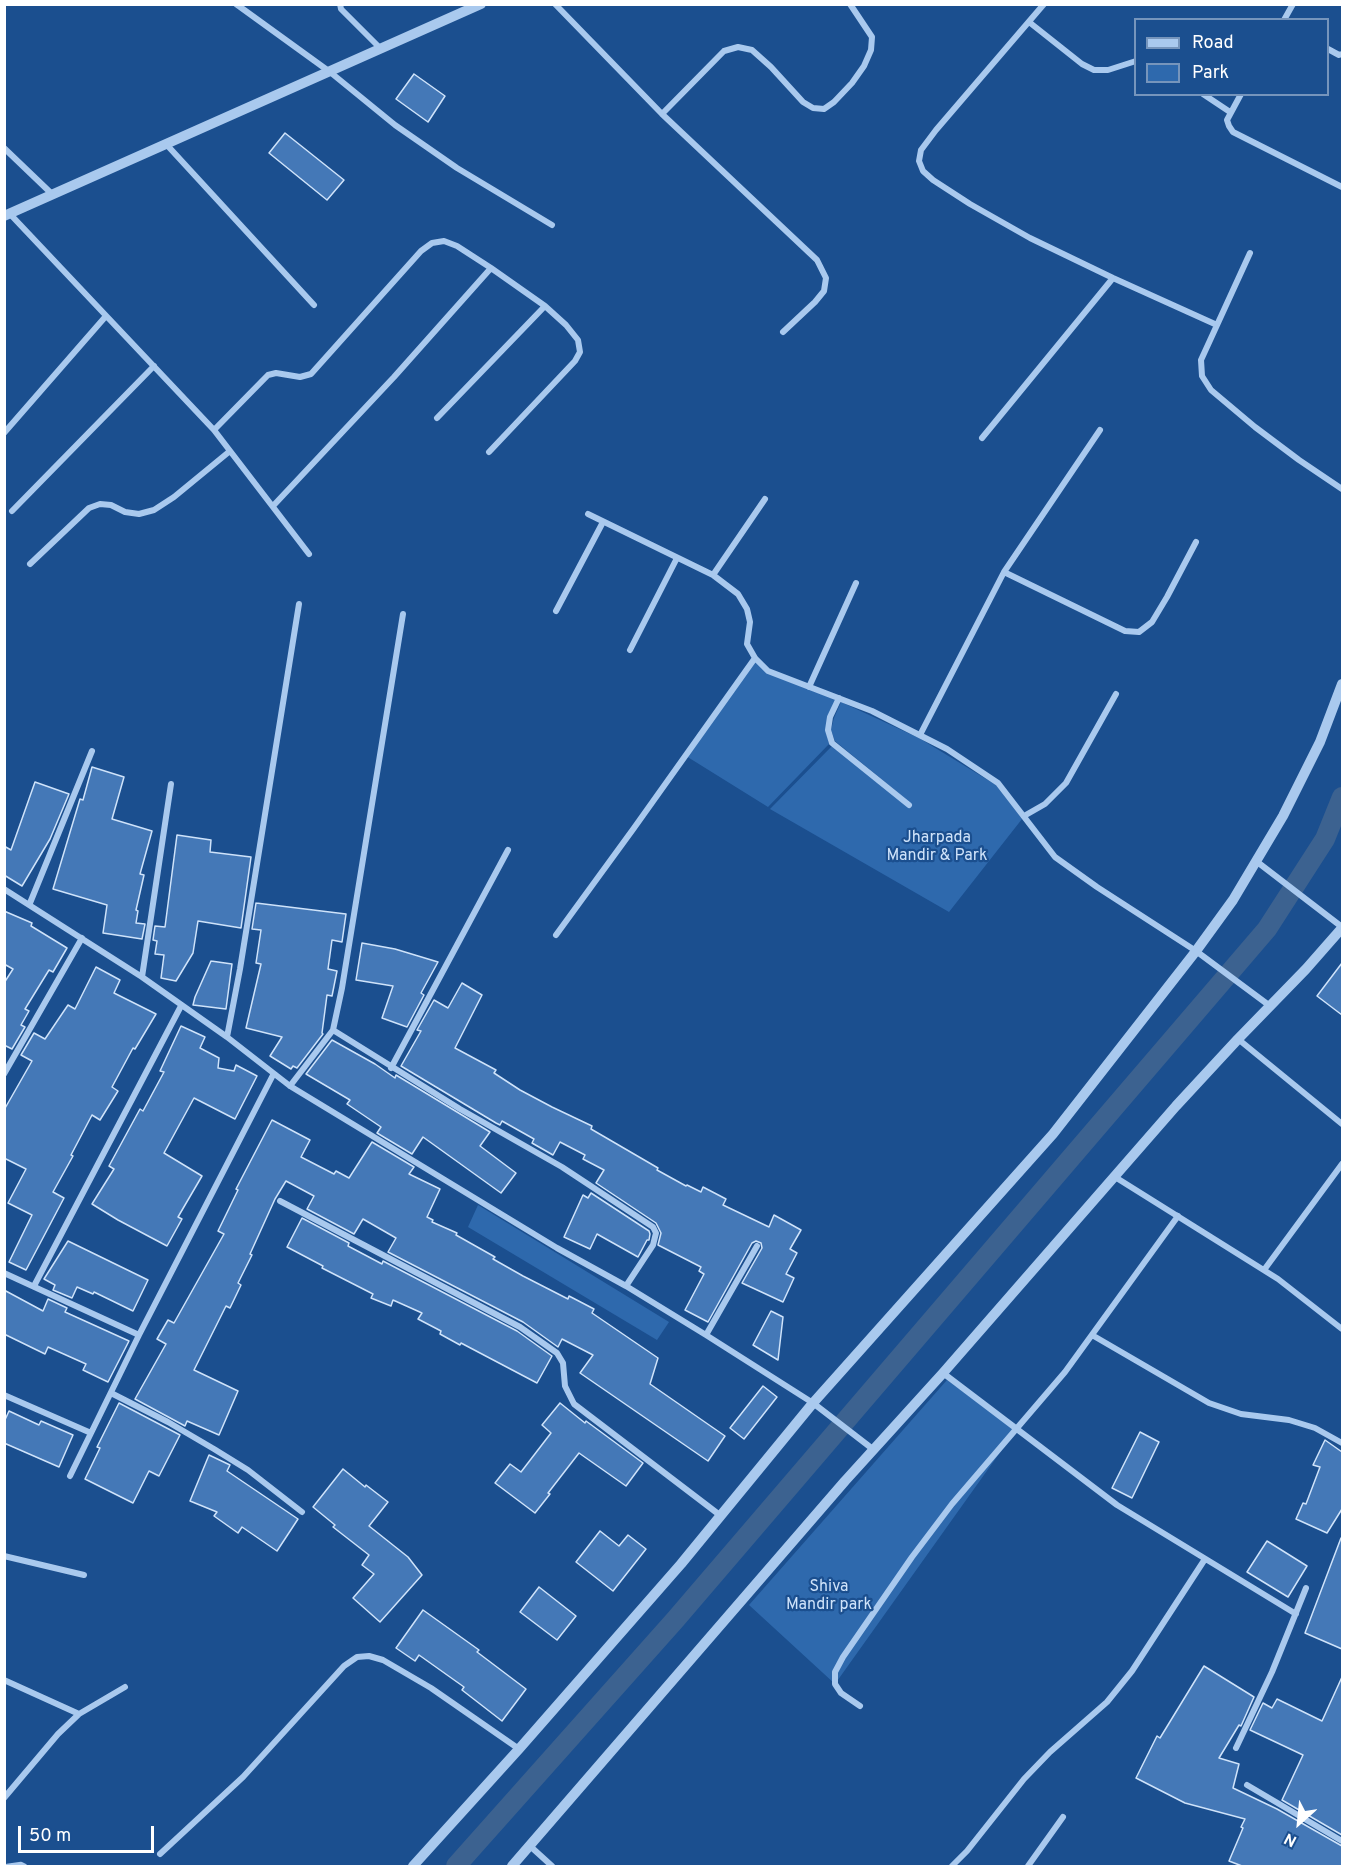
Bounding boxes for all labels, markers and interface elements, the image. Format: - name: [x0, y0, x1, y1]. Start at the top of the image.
- legend: [1134, 18, 1329, 96]
- text: Road: [1192, 32, 1234, 55]
- text: Park: [1192, 62, 1229, 85]
- park label: Jharpada Mandir & Park: [887, 829, 987, 867]
- park label: Shiva Mandir park: [786, 1578, 872, 1616]
- north arrow: [1269, 1793, 1329, 1853]
- scale bar: [21, 1814, 158, 1852]
- text: 50 m: [29, 1825, 71, 1848]
- text: N: [1281, 1828, 1300, 1851]

